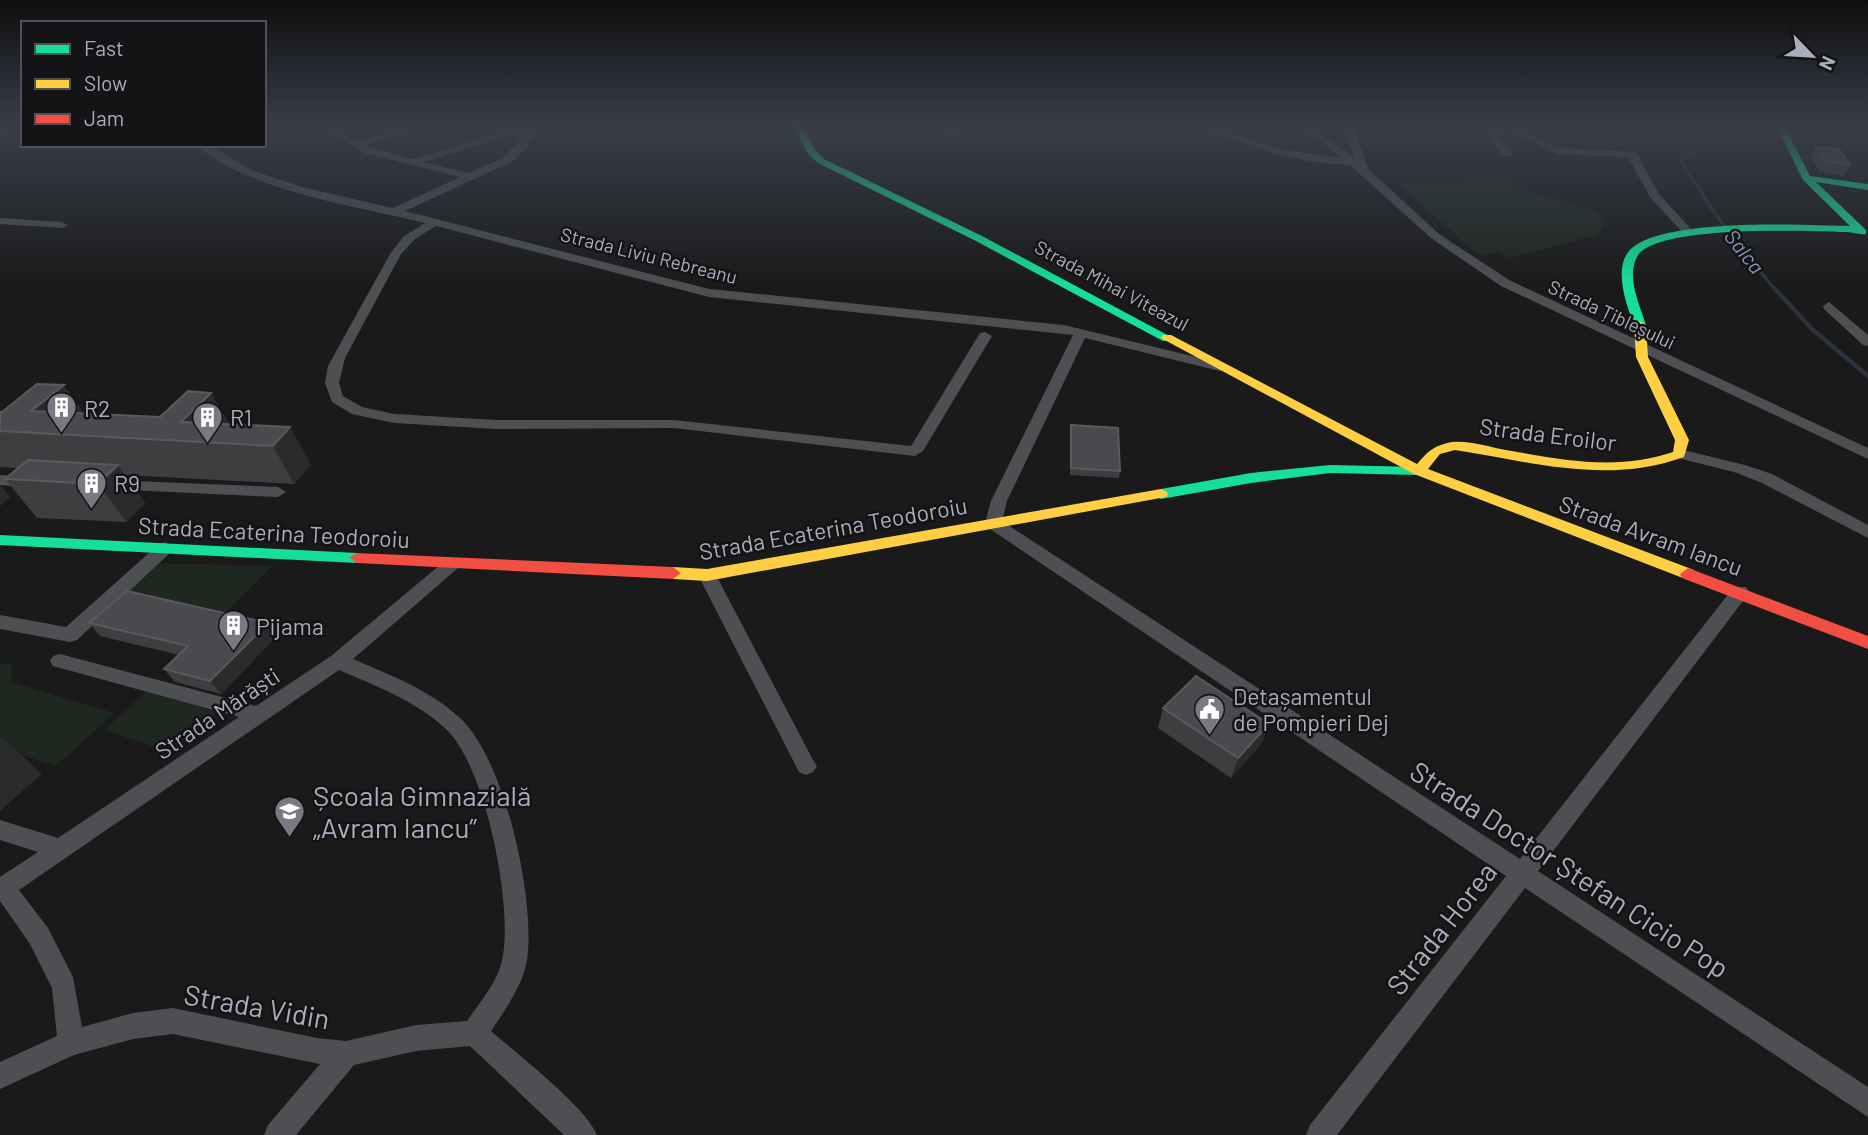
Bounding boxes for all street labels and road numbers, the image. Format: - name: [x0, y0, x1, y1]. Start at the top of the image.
- street label: Strada Liviu Rebreanu: [558, 222, 740, 288]
- street label: Strada Mihai Viteazul: [1031, 235, 1193, 335]
- street label: Strada Țibleșului: [1545, 275, 1679, 353]
- street label: Strada Eroilor: [1478, 412, 1619, 456]
- street label: Strada Avram Iancu: [1556, 489, 1746, 581]
- street label: Strada Ecaterina Teodoroiu: [697, 491, 969, 565]
- street label: Strada Ecaterina Teodoroiu: [137, 511, 411, 553]
- street label: Strada Mărăști: [149, 661, 285, 765]
- street label: Strada Doctor Ștefan Cicio Pop: [1404, 753, 1736, 985]
- street label: Strada Horea: [1379, 855, 1503, 1001]
- street label: Strada Vidin: [181, 976, 333, 1036]

